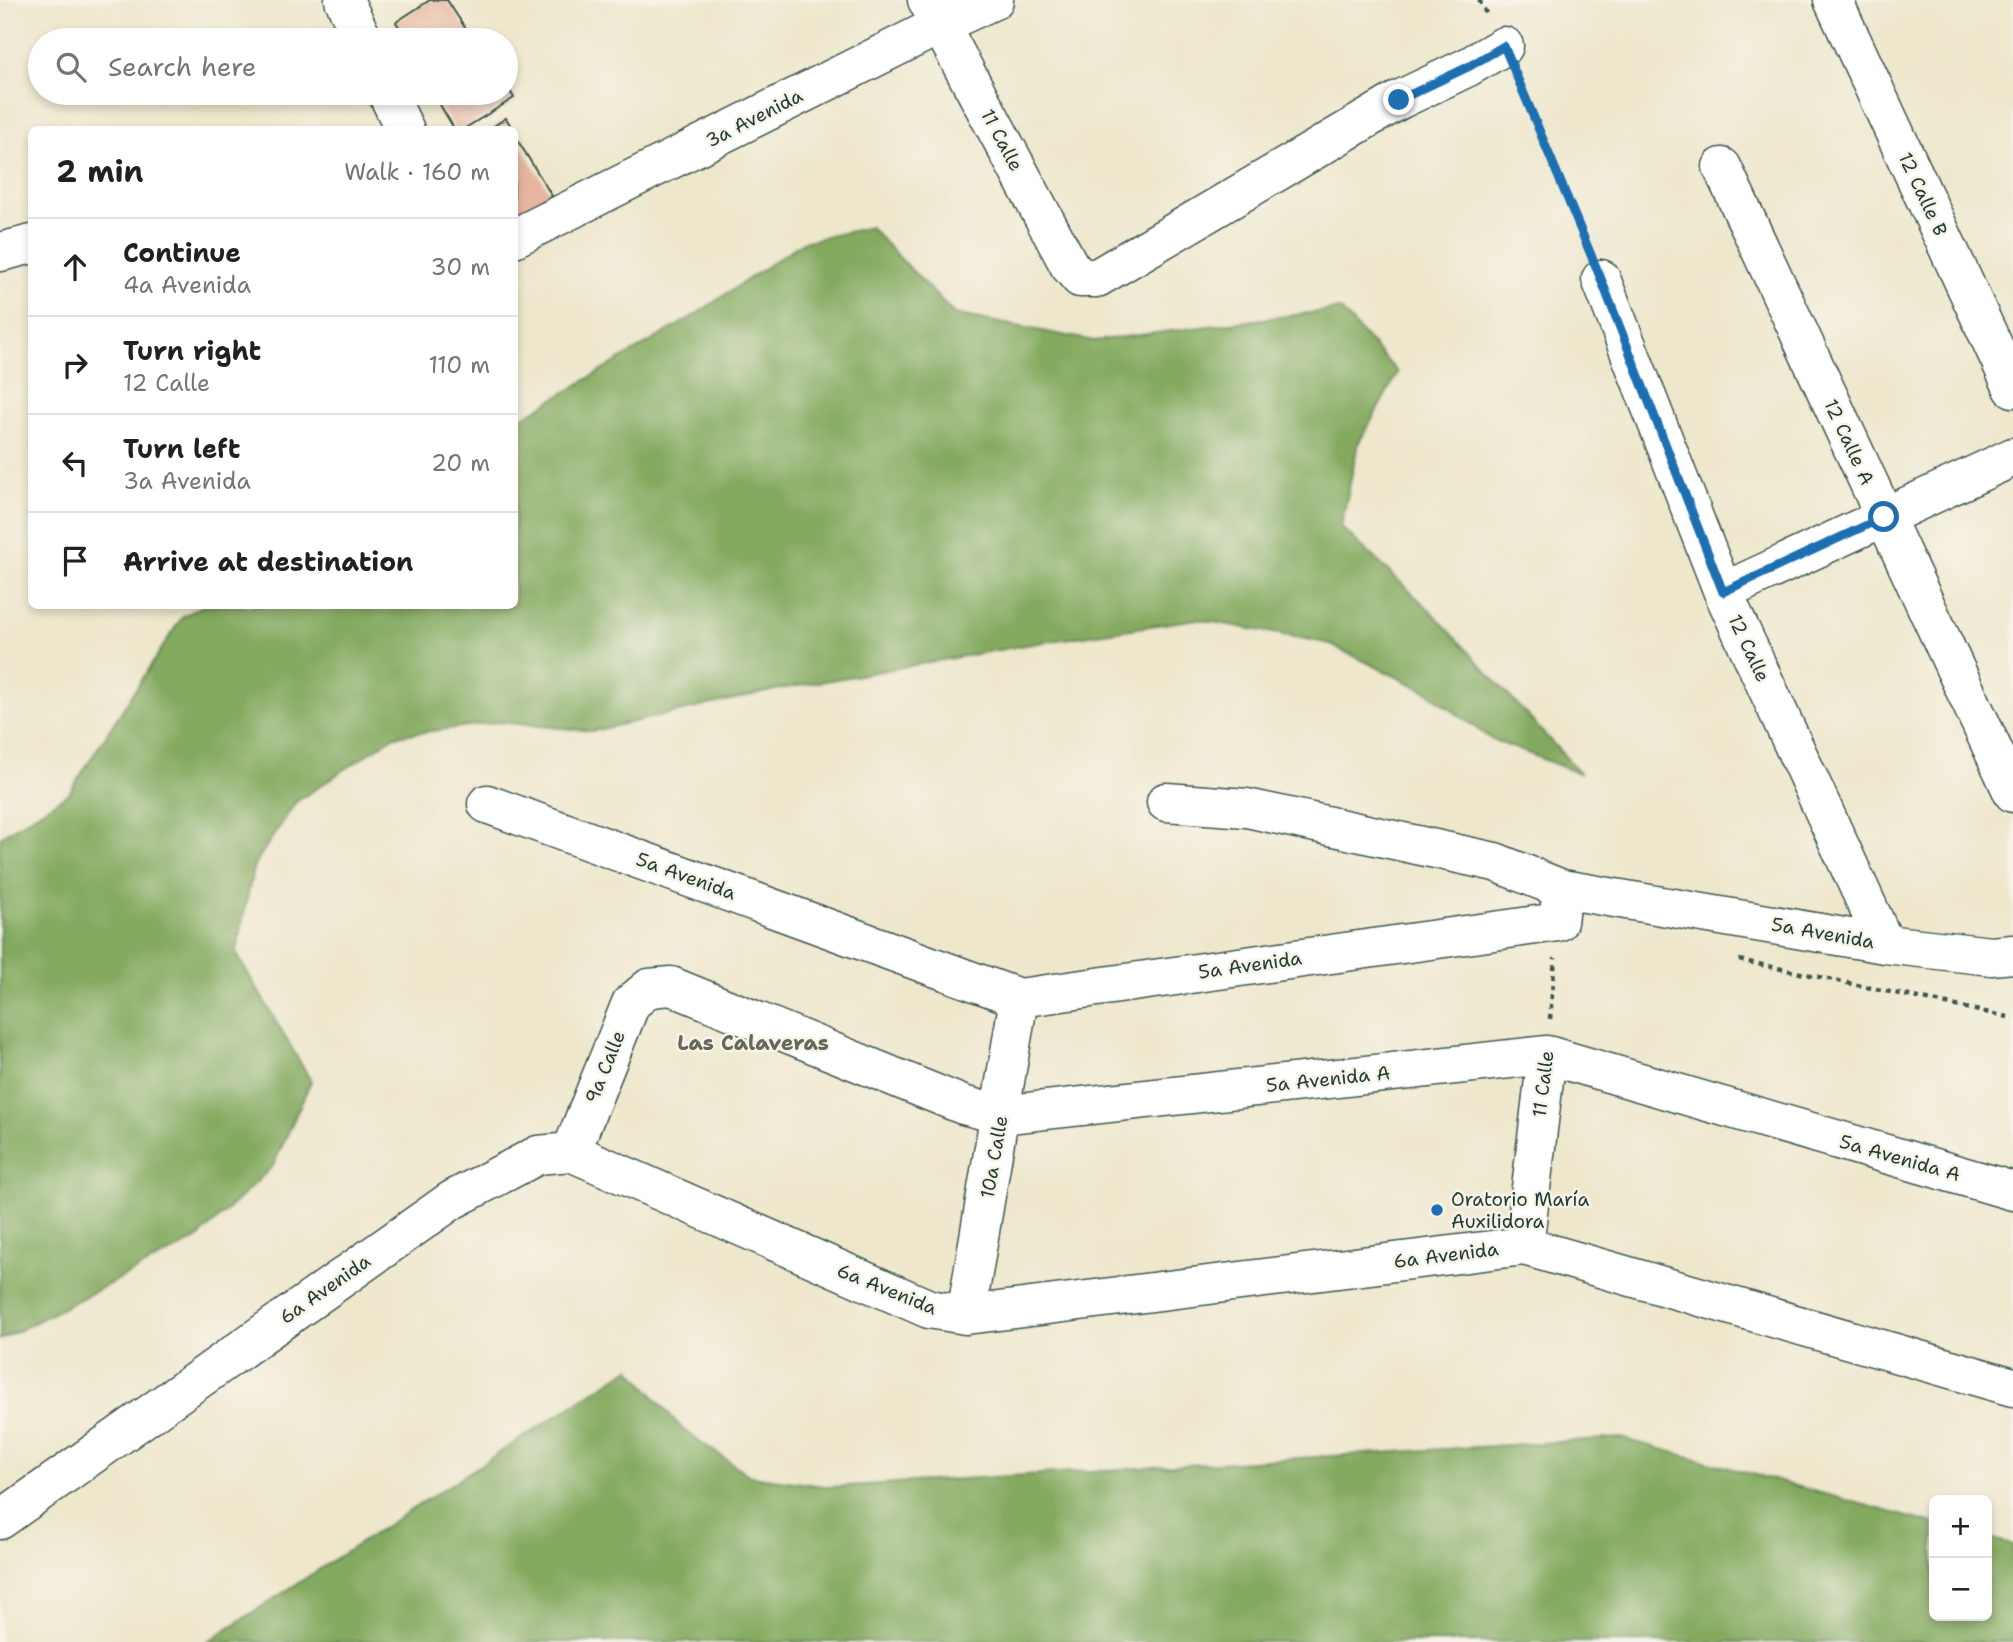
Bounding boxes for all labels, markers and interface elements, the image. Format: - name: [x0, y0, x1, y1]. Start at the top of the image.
- search box: [28, 28, 518, 105]
- icon: search: [52, 48, 90, 86]
- text: Search here: [108, 49, 257, 84]
- street label: 3a Avenida: [701, 83, 807, 153]
- route end: [1383, 84, 1414, 115]
- street label: 11 Calle: [975, 105, 1029, 175]
- street label: 12 Calle B: [1893, 148, 1953, 240]
- text: 2 min: [56, 151, 143, 192]
- text: Walk · 160 m: [344, 157, 490, 187]
- text: Continue: [123, 235, 241, 270]
- icon: ahead: [56, 248, 94, 286]
- text: 30 m: [431, 252, 490, 282]
- text: 4a Avenida: [123, 270, 251, 300]
- text: Turn right: [123, 333, 261, 368]
- icon: right: [56, 346, 94, 384]
- text: 110 m: [428, 350, 490, 380]
- text: 12 Calle: [123, 368, 210, 398]
- street label: 12 Calle A: [1818, 395, 1880, 489]
- text: Turn left: [123, 431, 240, 466]
- icon: left: [56, 444, 94, 482]
- text: 20 m: [431, 448, 490, 478]
- text: 3a Avenida: [123, 466, 251, 496]
- route start: [1868, 501, 1899, 532]
- icon: arrive: [56, 542, 94, 580]
- text: Arrive at destination: [123, 544, 413, 579]
- street label: 12 Calle: [1722, 610, 1776, 686]
- street label: 5a Avenida: [633, 846, 739, 906]
- street label: 5a Avenida: [1769, 912, 1877, 954]
- street label: 5a Avenida: [1197, 945, 1304, 985]
- street label: 9a Calle: [579, 1027, 631, 1107]
- district label: Las Calaveras: [677, 1029, 829, 1057]
- street label: 11 Calle: [1527, 1049, 1559, 1119]
- street label: 5a Avenida A: [1265, 1060, 1391, 1098]
- street label: 10a Calle: [974, 1114, 1014, 1200]
- street label: 5a Avenida A: [1837, 1129, 1964, 1187]
- place label: Oratorio María Auxilidora: [1451, 1187, 1589, 1234]
- marker: Oratorio María Auxilidora: [1429, 1202, 1445, 1218]
- street label: 6a Avenida: [1392, 1236, 1500, 1274]
- street label: 6a Avenida: [275, 1248, 376, 1330]
- street label: 6a Avenida: [833, 1258, 941, 1320]
- map controls: [1929, 1495, 1992, 1621]
- button: +: [1929, 1495, 1992, 1558]
- button: −: [1929, 1558, 1992, 1621]

